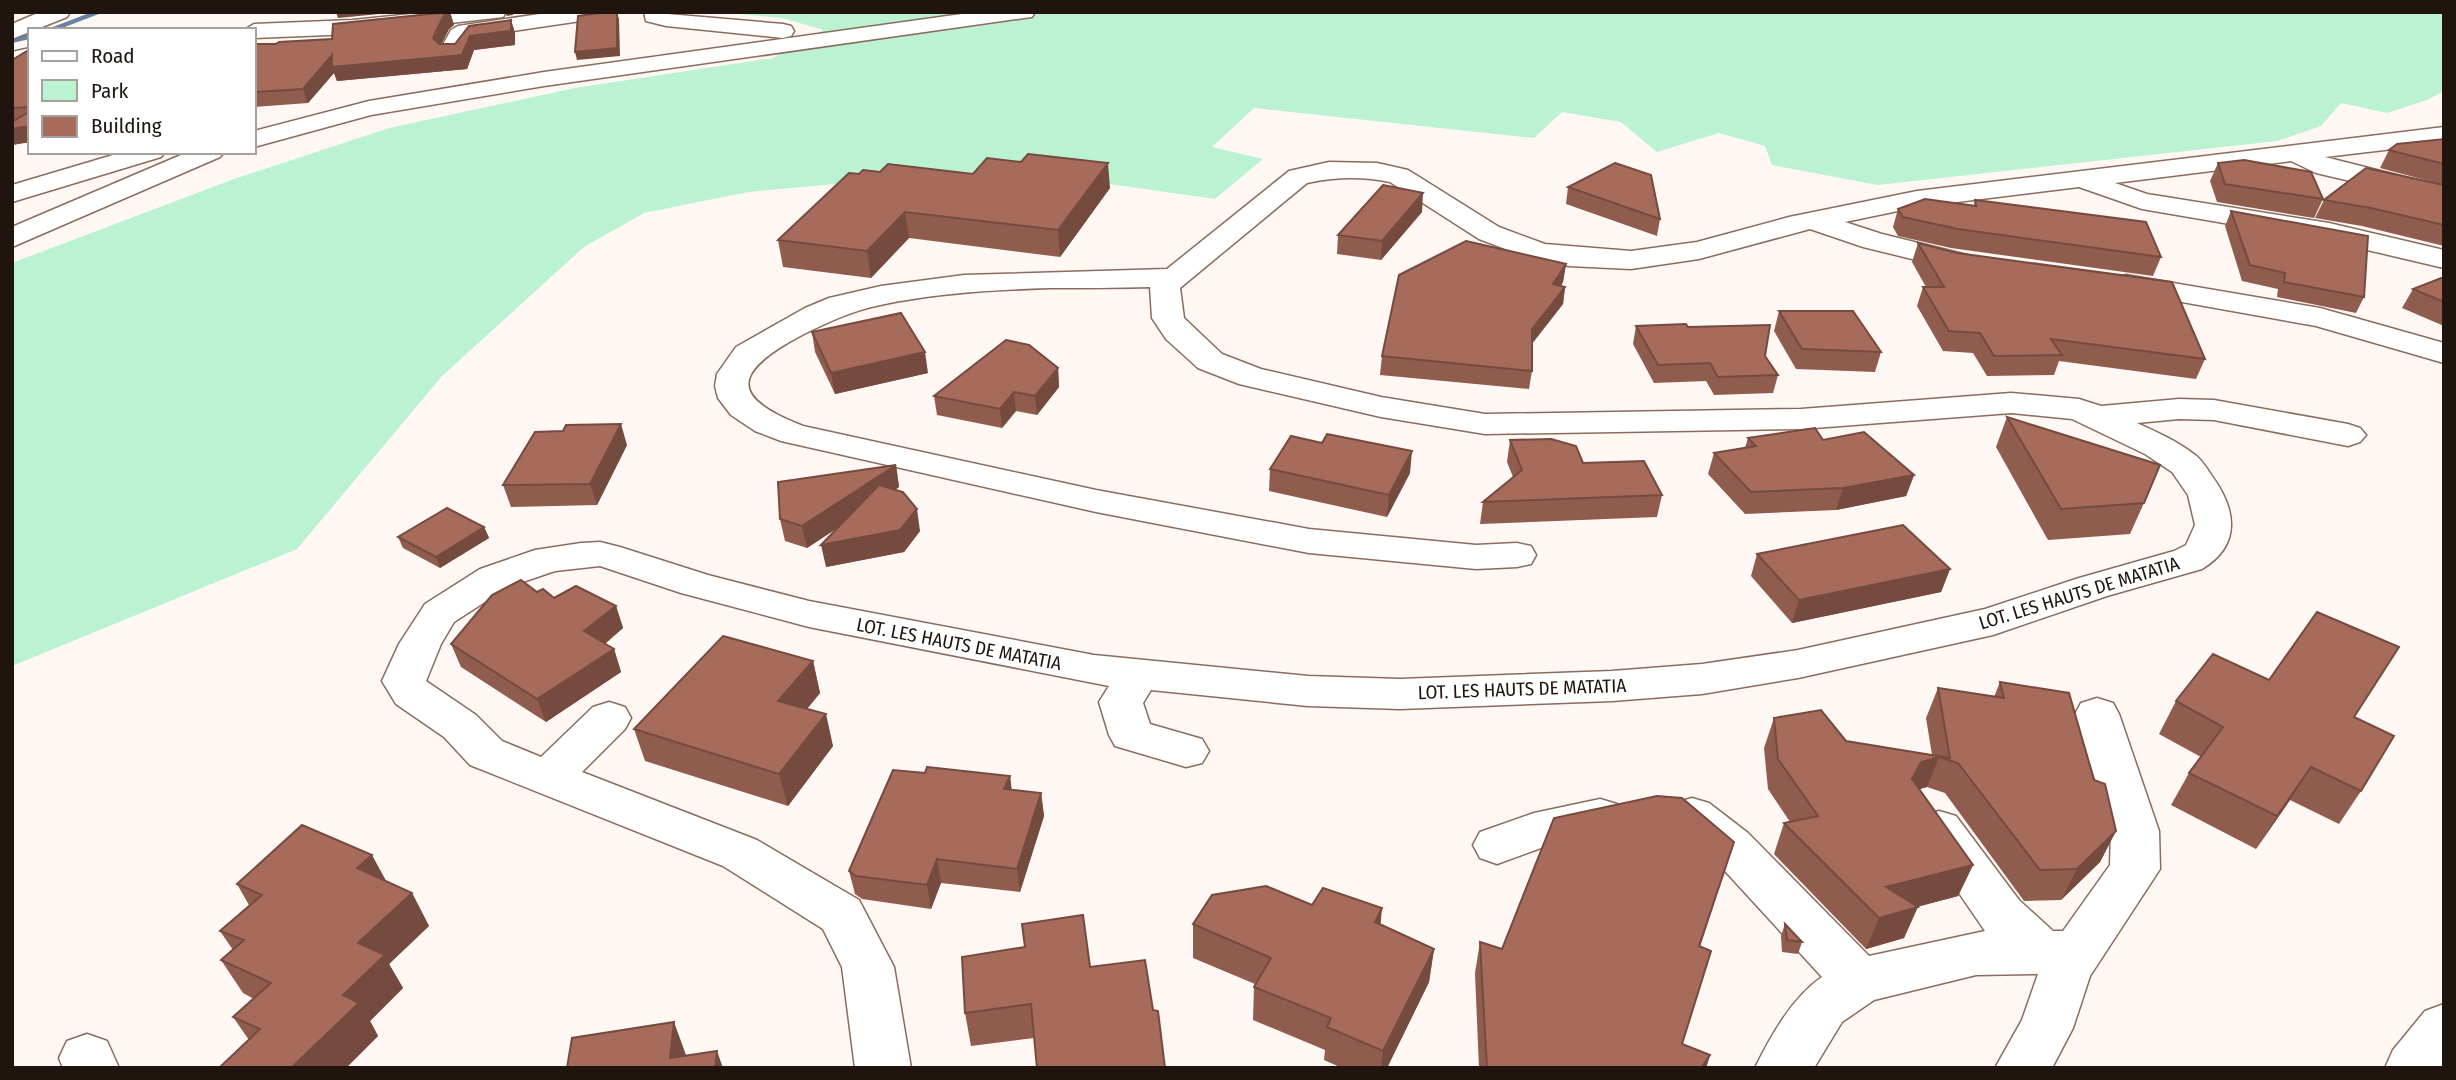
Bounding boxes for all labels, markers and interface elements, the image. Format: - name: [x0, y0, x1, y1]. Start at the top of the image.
- legend: [28, 28, 256, 154]
- text: Road: [91, 43, 135, 69]
- text: Park: [91, 78, 129, 104]
- text: Building: [91, 113, 162, 139]
- street label: LOT. LES HAUTS DE MATATIA: [1976, 552, 2182, 634]
- street label: LOT. LES HAUTS DE MATATIA: [855, 613, 1063, 675]
- street label: LOT. LES HAUTS DE MATATIA: [1417, 674, 1627, 704]

